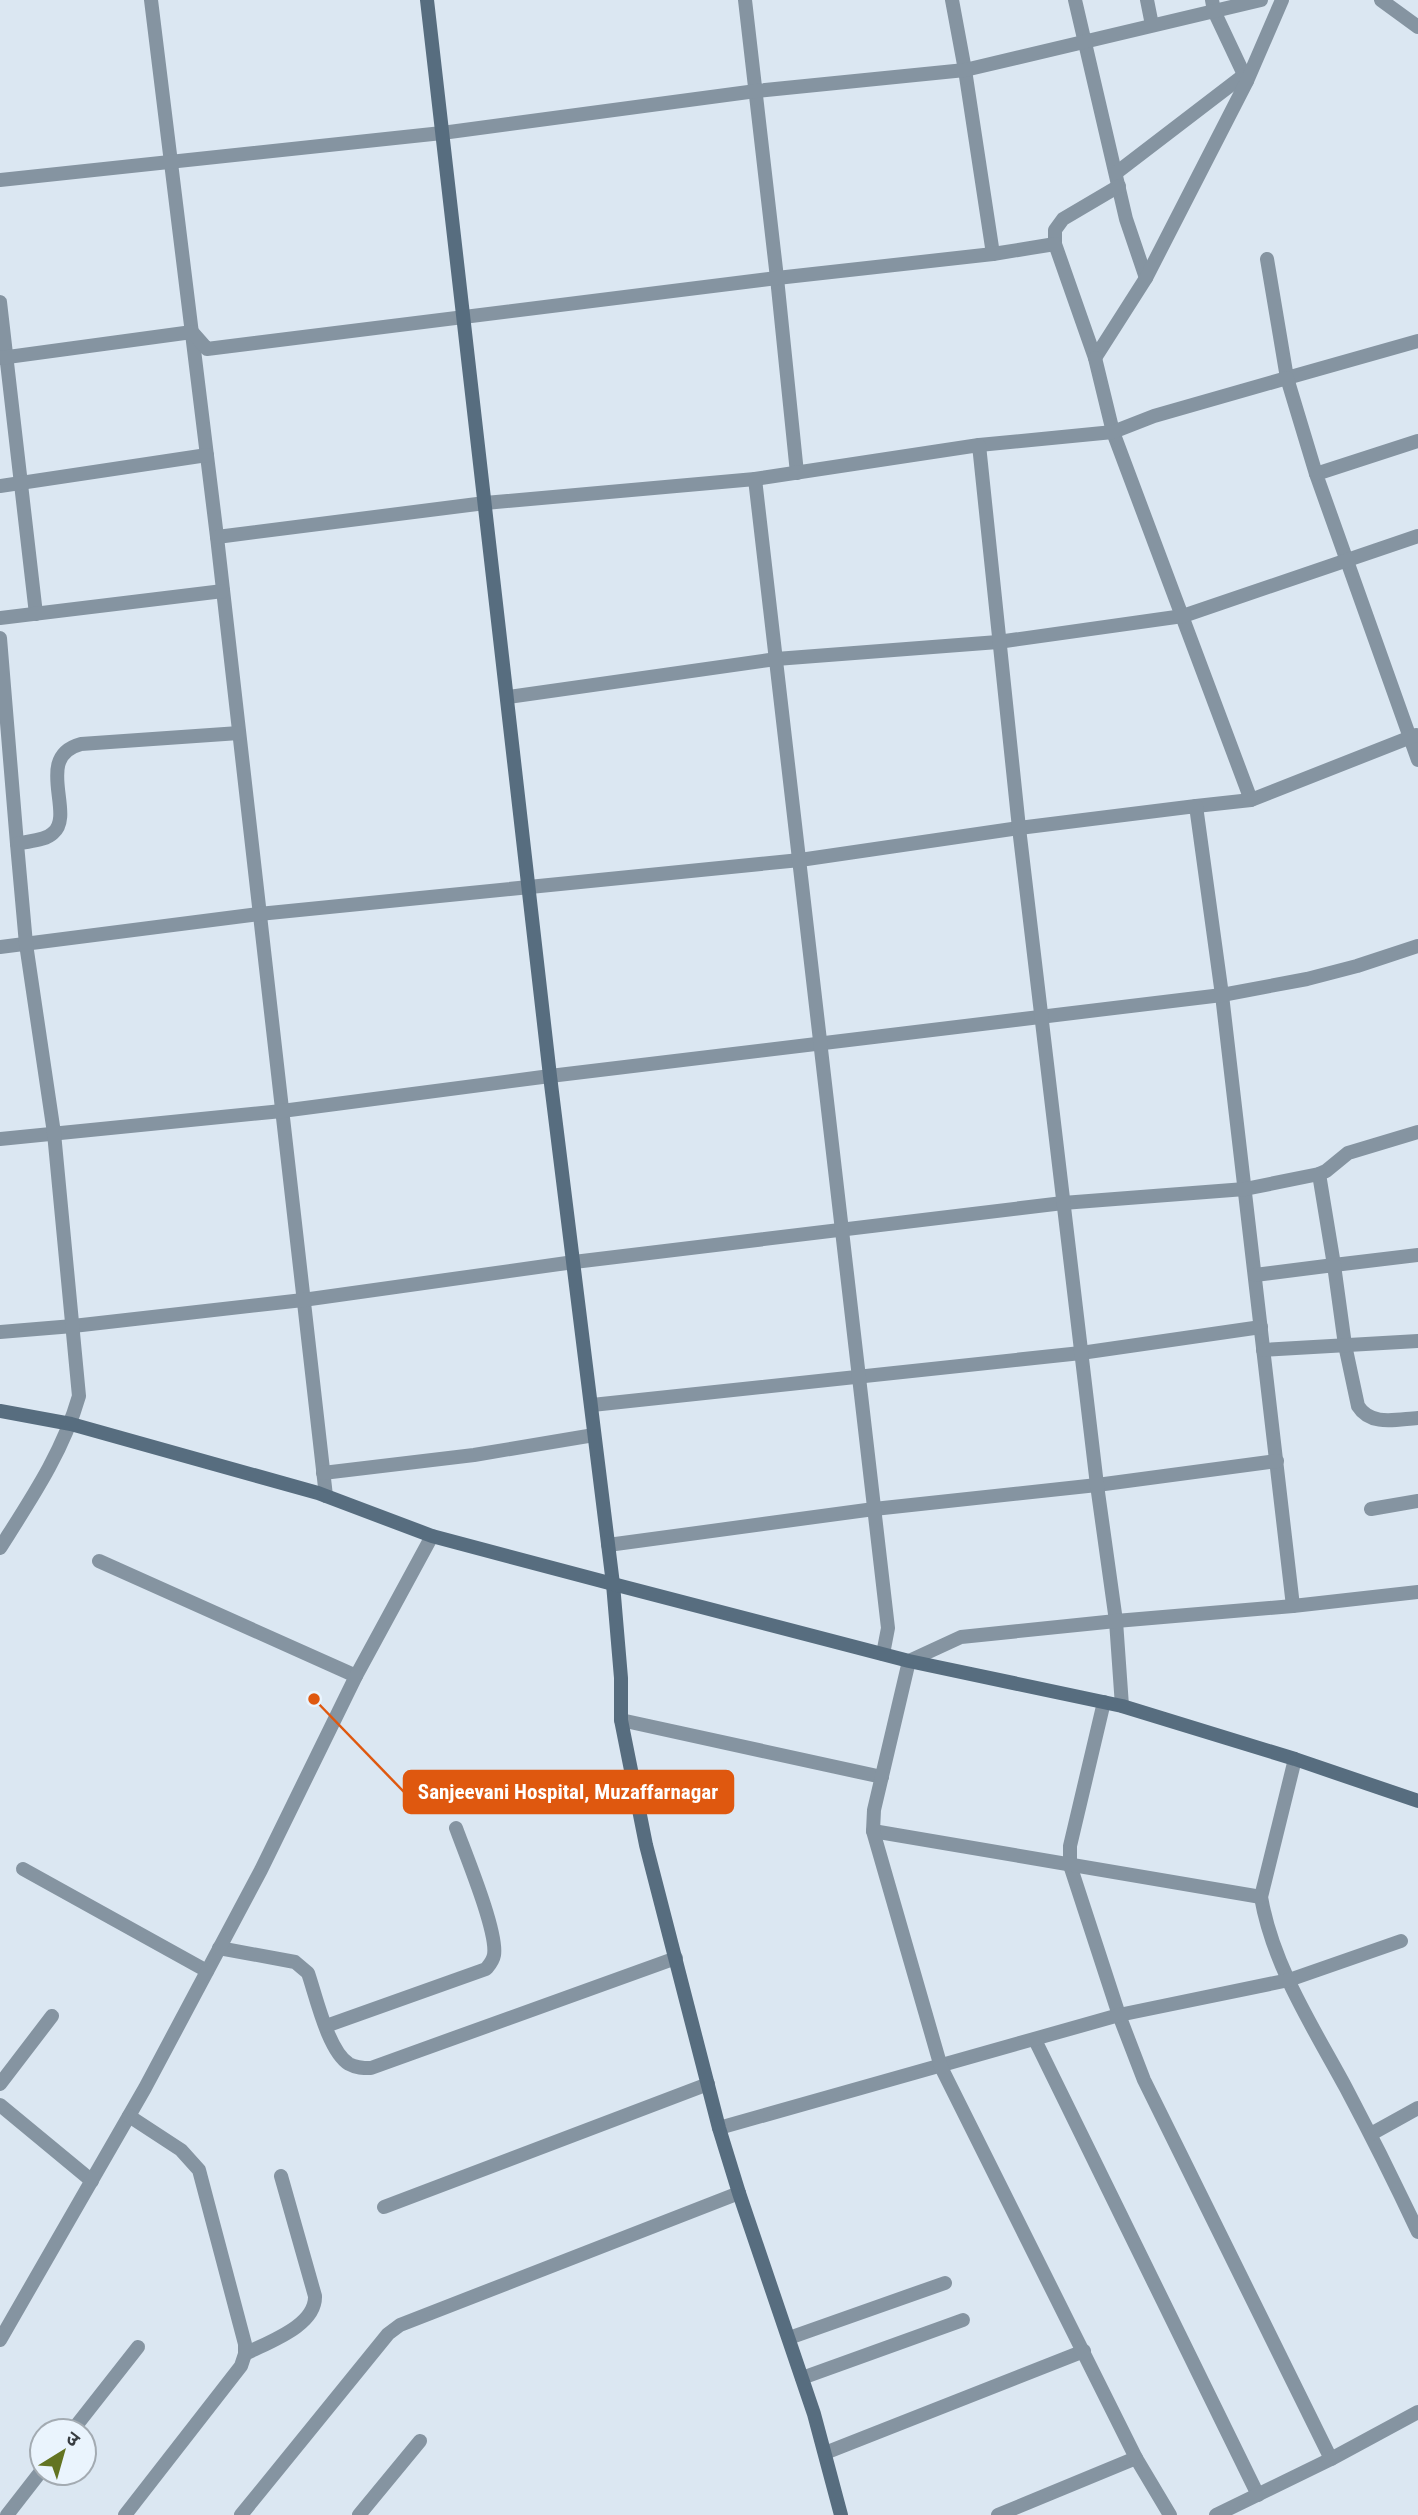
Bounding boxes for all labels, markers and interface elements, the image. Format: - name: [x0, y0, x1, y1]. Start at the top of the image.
- callout: Sanjeevani Hospital, Muzaffarnagar: [404, 1771, 733, 1813]
- text: Sanjeevani Hospital, Muzaffarnagar: [418, 1780, 718, 1804]
- north arrow: [28, 2417, 98, 2487]
- text: उ: [62, 2426, 85, 2452]

